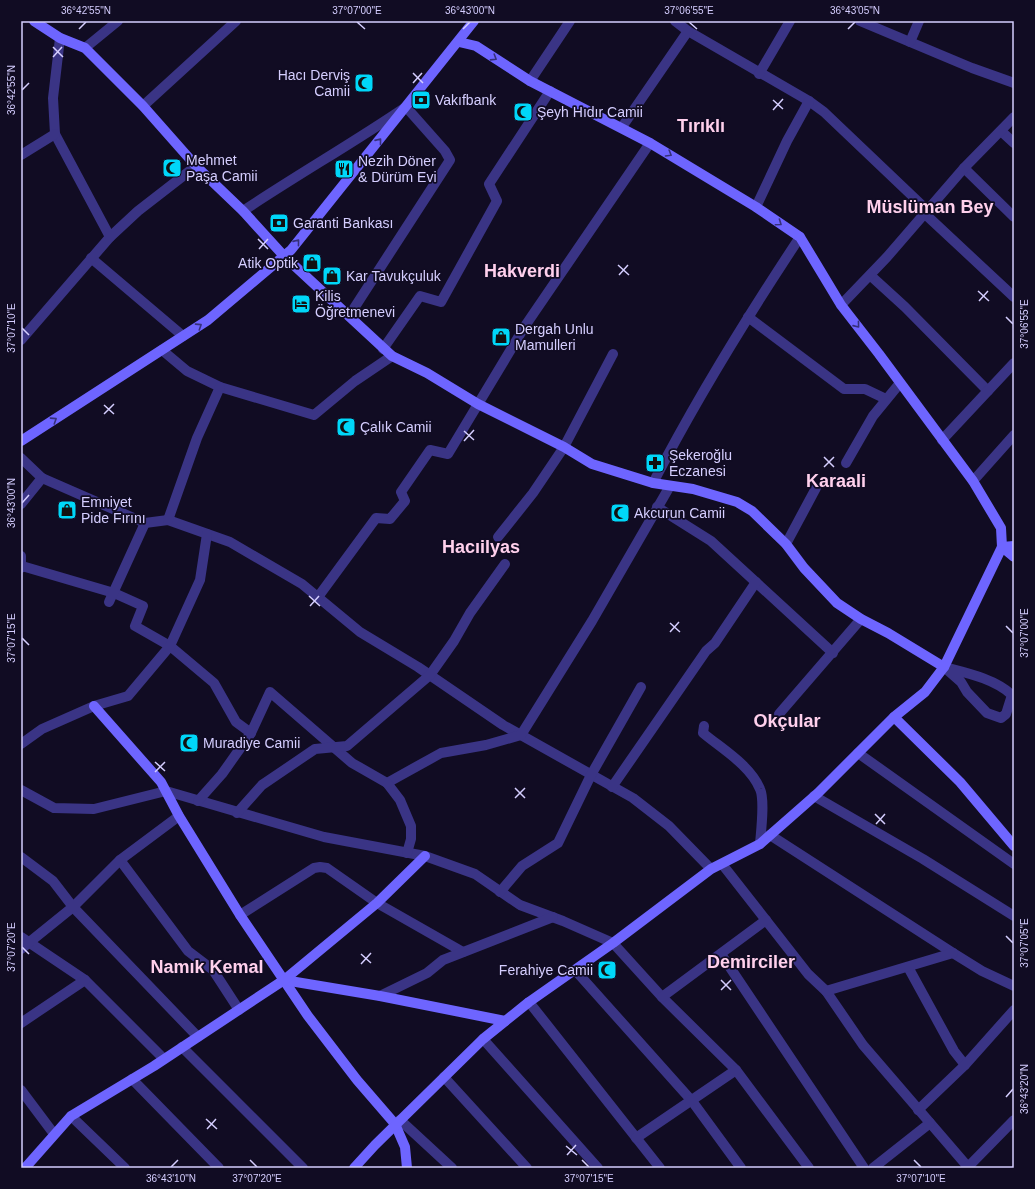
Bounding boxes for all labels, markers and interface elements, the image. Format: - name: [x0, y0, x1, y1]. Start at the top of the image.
- text: 36°42'55"N: [61, 5, 111, 16]
- text: 37°07'00"E: [332, 5, 382, 16]
- text: 36°43'00"N: [445, 5, 495, 16]
- text: 37°06'55"E: [664, 5, 714, 16]
- text: 36°43'05"N: [830, 5, 880, 16]
- one-way arrow: [490, 53, 497, 60]
- text: 36°42'55"N: [6, 65, 17, 115]
- place label: Hacı Derviş Camii: [278, 67, 350, 99]
- mosque icon: Hacı Derviş Camii: [353, 72, 375, 94]
- bank icon: Vakıfbank: [410, 89, 432, 111]
- place label: Vakıfbank: [435, 92, 497, 108]
- mosque icon: Şeyh Hıdır Camii: [512, 101, 534, 123]
- place label: Şeyh Hıdır Camii: [537, 104, 643, 120]
- district label: Tırıklı: [677, 116, 725, 136]
- one-way arrow: [374, 139, 381, 146]
- one-way arrow: [665, 149, 672, 157]
- place label: Mehmet Paşa Camii: [186, 152, 258, 184]
- place label: Nezih Döner & Dürüm Evi: [358, 153, 437, 185]
- mosque icon: Mehmet Paşa Camii: [161, 157, 183, 179]
- restaurant icon: Nezih Döner & Dürüm Evi: [333, 158, 355, 180]
- district label: Müslüman Bey: [866, 197, 994, 217]
- bank icon: Garanti Bankası: [268, 212, 290, 234]
- place label: Garanti Bankası: [293, 215, 393, 231]
- one-way arrow: [775, 218, 782, 225]
- one-way arrow: [293, 240, 300, 247]
- shop icon: Atik Optik: [301, 252, 323, 274]
- place label: Atik Optik: [238, 255, 299, 271]
- district label: Hakverdi: [484, 261, 560, 281]
- shop icon: Kar Tavukçuluk: [321, 265, 343, 287]
- place label: Kar Tavukçuluk: [346, 268, 442, 284]
- place label: Kilis Öğretmenevi: [315, 288, 395, 320]
- hotel icon: Kilis Öğretmenevi: [290, 293, 312, 315]
- text: 37°06'55"E: [1019, 299, 1030, 349]
- text: 37°07'10"E: [6, 303, 17, 353]
- one-way arrow: [852, 320, 859, 327]
- place label: Dergah Unlu Mamulleri: [515, 321, 594, 353]
- one-way arrow: [194, 324, 201, 331]
- shop icon: Dergah Unlu Mamulleri: [490, 326, 512, 348]
- mosque icon: Çalık Camii: [335, 416, 357, 438]
- one-way arrow: [50, 417, 57, 424]
- place label: Çalık Camii: [360, 419, 432, 435]
- place label: Şekeroğlu Eczanesi: [669, 447, 732, 479]
- pharmacy icon: Şekeroğlu Eczanesi: [644, 452, 666, 474]
- district label: Karaali: [806, 471, 866, 491]
- text: 36°43'00"N: [6, 478, 17, 528]
- place label: Emniyet Pide Fırını: [81, 494, 146, 526]
- shop icon: Emniyet Pide Fırını: [56, 499, 78, 521]
- mosque icon: Akcurun Camii: [609, 502, 631, 524]
- place label: Akcurun Camii: [634, 505, 725, 521]
- district label: Hacıilyas: [442, 537, 520, 557]
- text: 37°07'00"E: [1019, 608, 1030, 658]
- text: 37°07'15"E: [6, 613, 17, 663]
- district label: Okçular: [753, 711, 821, 731]
- mosque icon: Muradiye Camii: [178, 732, 200, 754]
- place label: Muradiye Camii: [203, 735, 300, 751]
- text: 37°07'05"E: [1019, 918, 1030, 968]
- text: 37°07'20"E: [6, 922, 17, 972]
- district label: Demirciler: [707, 952, 795, 972]
- district label: Namık Kemal: [150, 957, 264, 977]
- mosque icon: Ferahiye Camii: [596, 959, 618, 981]
- place label: Ferahiye Camii: [499, 962, 593, 978]
- text: 36°43'20"N: [1019, 1064, 1030, 1114]
- text: 36°43'10"N: [146, 1173, 196, 1184]
- text: 37°07'20"E: [232, 1173, 282, 1184]
- text: 37°07'15"E: [564, 1173, 614, 1184]
- text: 37°07'10"E: [896, 1173, 946, 1184]

